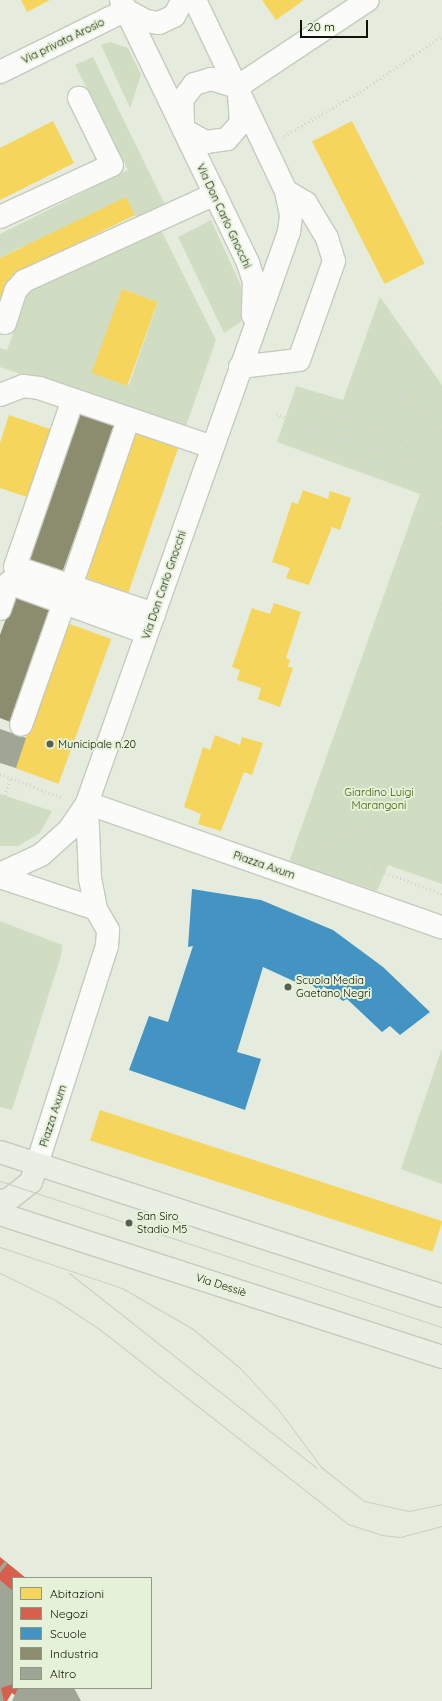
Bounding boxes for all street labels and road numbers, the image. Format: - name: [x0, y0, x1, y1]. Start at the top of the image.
- street label: Via privata Arosio: [19, 15, 107, 67]
- street label: Via Don Carlo Gnocchi: [194, 161, 254, 271]
- street label: Via Don Carlo Gnocchi: [139, 529, 189, 641]
- street label: Piazza Axum: [231, 848, 297, 882]
- street label: Piazza Axum: [37, 1083, 69, 1149]
- street label: Via Dessiè: [194, 1271, 248, 1299]

